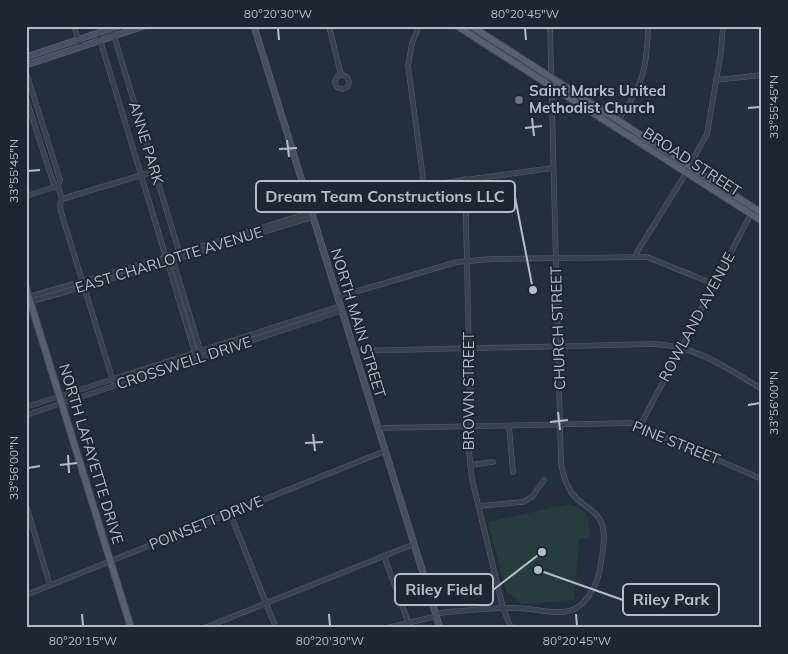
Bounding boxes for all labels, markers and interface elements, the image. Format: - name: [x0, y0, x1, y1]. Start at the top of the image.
- text: 80°20'30"W: [244, 6, 312, 21]
- text: 80°20'45"W: [491, 6, 559, 21]
- text: 33°55'45"N: [766, 75, 781, 139]
- place label: Saint Marks United Methodist Church: [529, 81, 666, 117]
- marker: Saint Marks United Methodist Church: [513, 94, 525, 106]
- street label: ANNE PARK: [125, 99, 168, 187]
- street label: BROAD STREET: [640, 123, 745, 200]
- text: 33°55'45"N: [6, 139, 21, 203]
- callout: Dream Team Constructions LLC: [256, 181, 515, 212]
- text: Dream Team Constructions LLC: [265, 186, 505, 206]
- street label: EAST CHARLOTTE AVENUE: [73, 222, 265, 297]
- street label: NORTH MAIN STREET: [327, 246, 390, 400]
- street label: ROWLAND AVENUE: [654, 249, 739, 385]
- street label: CHURCH STREET: [546, 266, 569, 390]
- street label: CROSSWELL DRIVE: [114, 332, 254, 393]
- street label: BROWN STREET: [459, 332, 478, 450]
- street label: NORTH LAFAYETTE DRIVE: [55, 361, 128, 546]
- text: 33°56'00"N: [766, 371, 781, 435]
- street label: PINE STREET: [630, 416, 723, 469]
- text: 33°56'00"N: [6, 436, 21, 500]
- street label: POINSETT DRIVE: [146, 491, 266, 554]
- callout: Riley Field: [395, 574, 493, 605]
- text: Riley Field: [405, 579, 483, 599]
- callout: Riley Park: [623, 584, 719, 615]
- text: Riley Park: [633, 589, 710, 609]
- text: 80°20'15"W: [49, 633, 117, 648]
- text: 80°20'30"W: [296, 633, 364, 648]
- text: 80°20'45"W: [543, 633, 611, 648]

